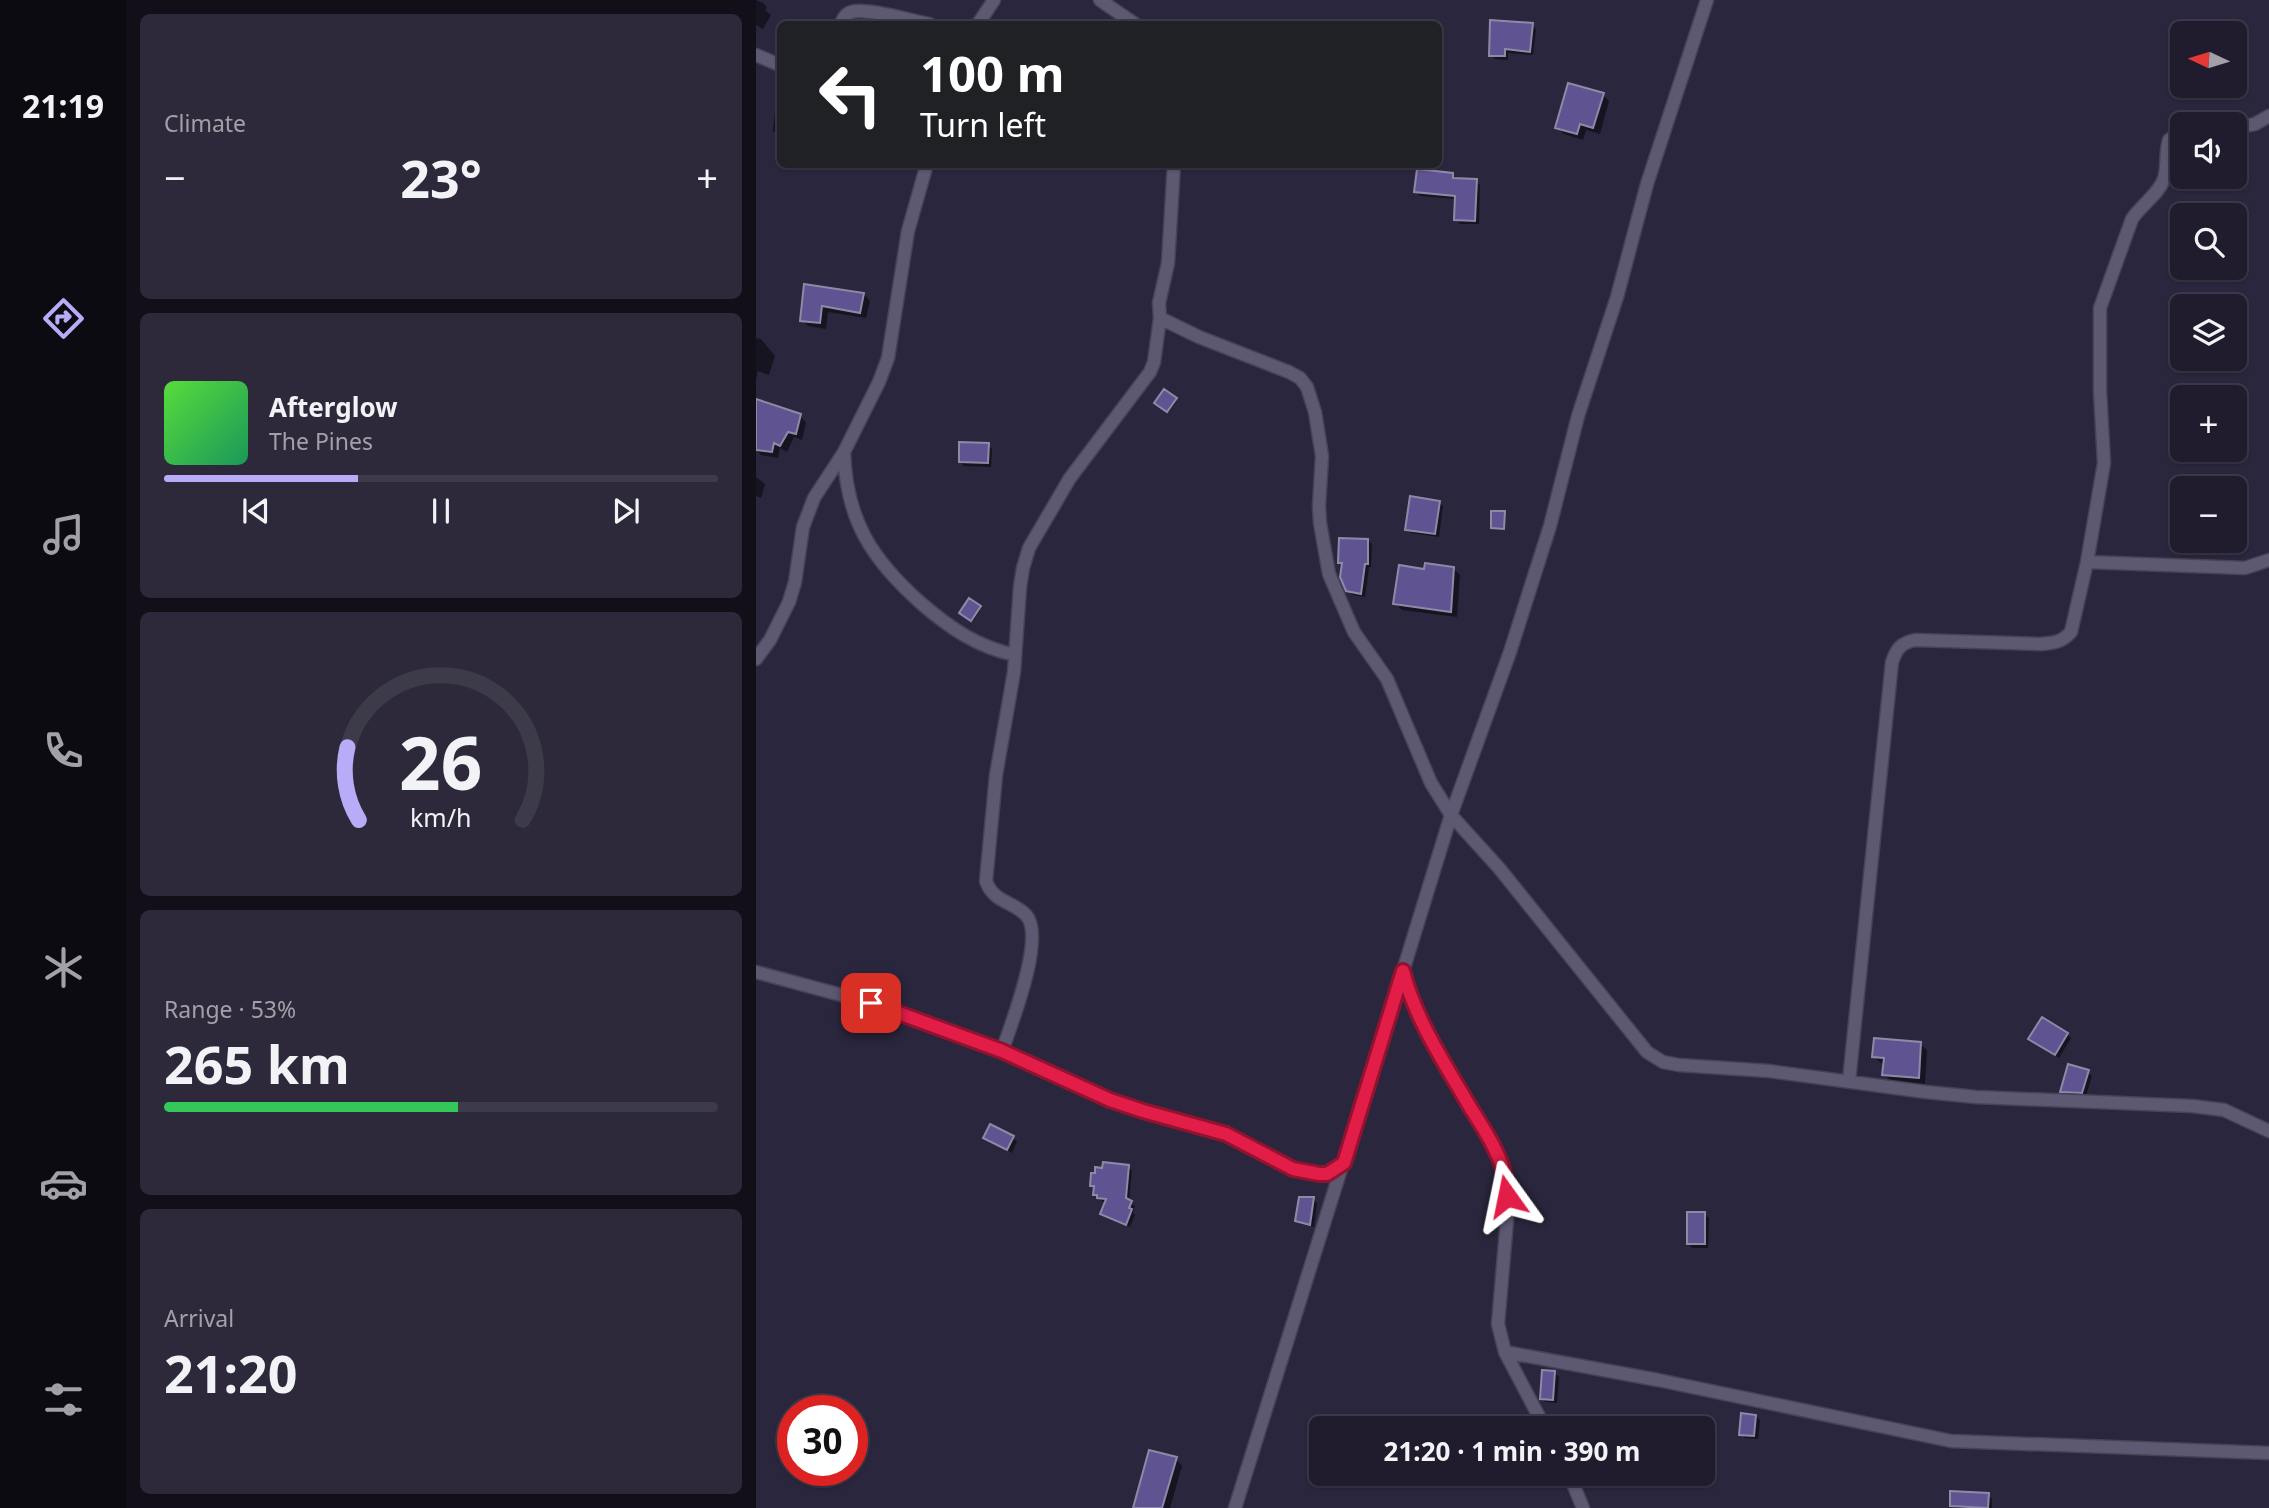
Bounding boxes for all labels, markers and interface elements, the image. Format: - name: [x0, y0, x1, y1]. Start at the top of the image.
- north arrow: [2170, 21, 2247, 98]
- map controls: [2170, 21, 2247, 553]
- text: 100 m: [920, 40, 1065, 106]
- icon: left: [805, 49, 896, 140]
- text: 21:19: [22, 84, 104, 127]
- text: Turn left: [920, 103, 1046, 146]
- text: Climate: [164, 107, 246, 139]
- button: sound: [2170, 112, 2247, 189]
- text: 23°: [400, 142, 482, 213]
- text: −: [164, 151, 186, 203]
- text: +: [696, 151, 718, 203]
- button: search: [2170, 203, 2247, 280]
- icon: directions: [39, 294, 88, 343]
- button: layers: [2170, 294, 2247, 371]
- button: +: [2170, 385, 2247, 462]
- text: Afterglow: [269, 389, 397, 425]
- text: The Pines: [269, 425, 373, 457]
- button: −: [2170, 476, 2247, 553]
- icon: previous: [237, 492, 275, 530]
- icon: pause: [422, 492, 460, 530]
- icon: next: [607, 492, 645, 530]
- icon: music: [39, 510, 88, 559]
- text: 26: [399, 712, 483, 811]
- icon: phone: [39, 726, 88, 775]
- text: km/h: [410, 800, 472, 834]
- icon: climate: [39, 943, 88, 992]
- pin: [841, 973, 901, 1033]
- icon: arrive: [852, 984, 890, 1022]
- text: Range · 53%: [164, 993, 296, 1025]
- text: 265 km: [164, 1028, 350, 1099]
- icon: car: [39, 1159, 88, 1208]
- position arrow: [1470, 1159, 1544, 1233]
- text: Arrival: [164, 1302, 234, 1334]
- text: 21:20: [164, 1337, 298, 1408]
- icon: filters: [39, 1375, 88, 1424]
- speed limit sign: 30: [777, 1395, 868, 1486]
- text: 21:20 · 1 min · 390 m: [1384, 1433, 1640, 1469]

